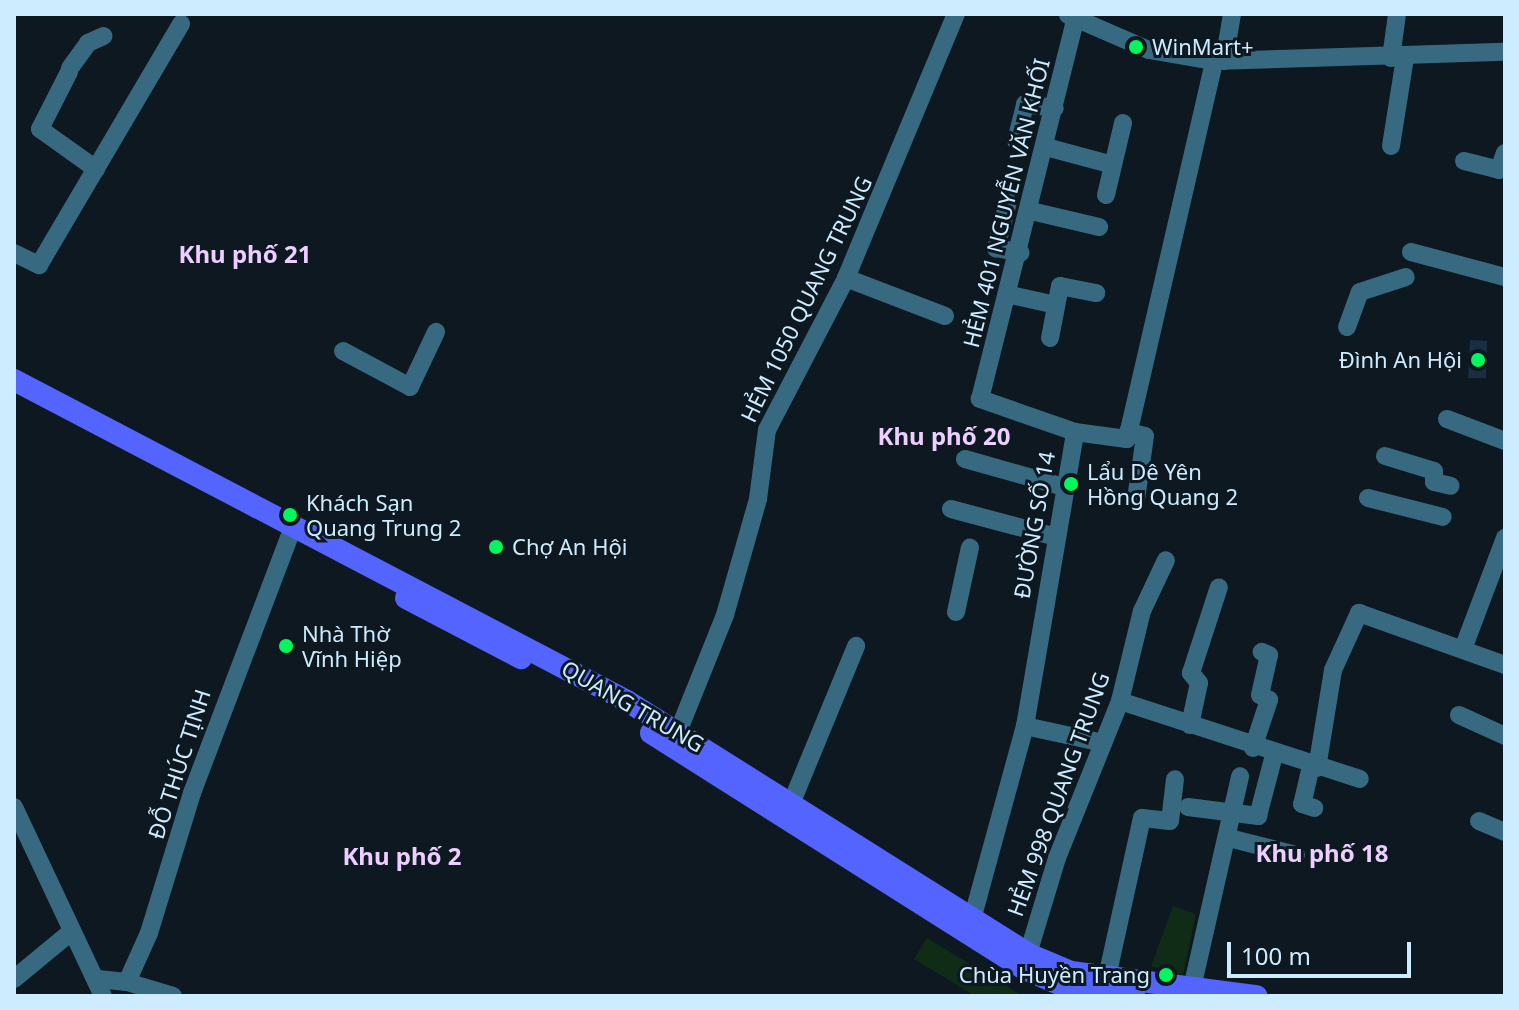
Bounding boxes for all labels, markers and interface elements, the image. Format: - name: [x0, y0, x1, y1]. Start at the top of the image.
- place label: WinMart+: [1152, 34, 1254, 60]
- marker: WinMart+: [1127, 38, 1145, 56]
- street label: HẺM 401 NGUYỄN VĂN KHỐI: [957, 56, 1055, 350]
- street label: HẺM 1050 QUANG TRUNG: [735, 172, 877, 426]
- district label: Khu phố 21: [179, 240, 311, 268]
- place label: Đình An Hội: [1339, 347, 1462, 373]
- marker: Đình An Hội: [1469, 351, 1487, 369]
- district label: Khu phố 20: [878, 422, 1010, 450]
- street label: ĐƯỜNG SỐ 14: [1008, 449, 1060, 601]
- place label: Lẩu Dê Yên Hồng Quang 2: [1087, 458, 1238, 510]
- marker: Lẩu Dê Yên Hồng Quang 2: [1062, 475, 1080, 493]
- place label: Khách Sạn Quang Trung 2: [306, 489, 461, 540]
- marker: Khách Sạn Quang Trung 2: [281, 506, 299, 524]
- place label: Chợ An Hội: [512, 534, 627, 560]
- marker: Chợ An Hội: [487, 538, 505, 556]
- place label: Nhà Thờ Vĩnh Hiệp: [302, 620, 402, 672]
- marker: Nhà Thờ Vĩnh Hiệp: [277, 637, 295, 655]
- street label: QUANG TRUNG: [557, 654, 709, 758]
- street label: HẺM 998 QUANG TRUNG: [1001, 668, 1115, 920]
- street label: ĐỖ THÚC TỊNH: [142, 686, 216, 842]
- district label: Khu phố 18: [1256, 839, 1388, 867]
- district label: Khu phố 2: [342, 842, 462, 870]
- scale bar: [1231, 926, 1415, 976]
- text: 100 m: [1241, 939, 1311, 972]
- place label: Chùa Huyền Trang: [959, 962, 1150, 988]
- marker: Chùa Huyền Trang: [1157, 966, 1175, 984]

